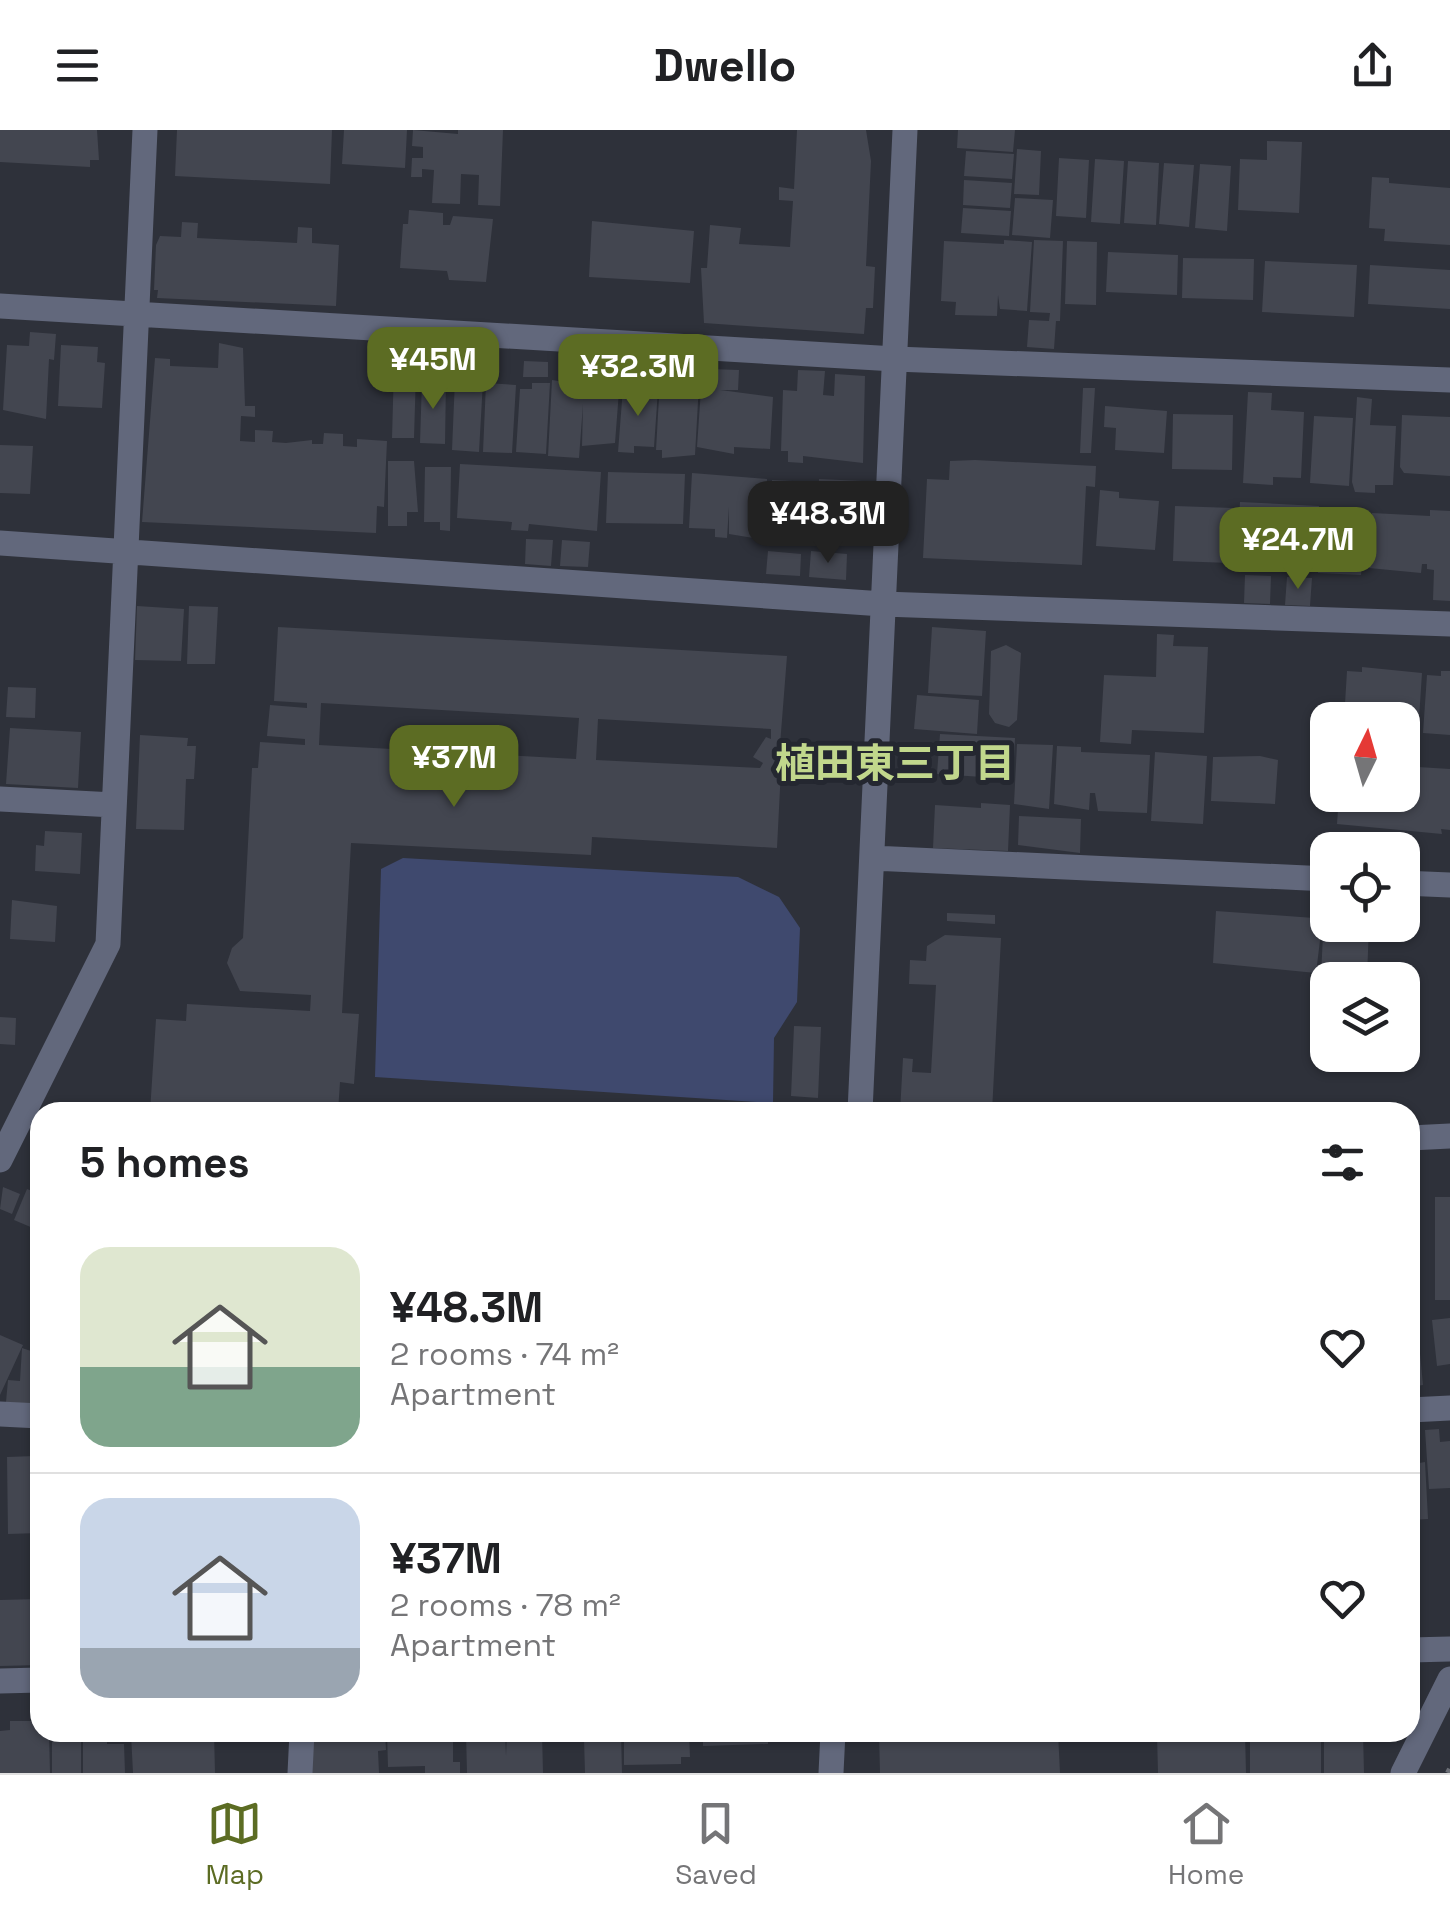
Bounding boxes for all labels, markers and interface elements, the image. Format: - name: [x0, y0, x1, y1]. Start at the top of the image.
- text: Dwello: [654, 37, 796, 94]
- icon: menu: [50, 38, 105, 93]
- icon: share: [1345, 38, 1400, 93]
- pin: ¥45M: [374, 327, 492, 412]
- pin: ¥32.3M: [557, 334, 719, 419]
- text: ¥45M: [389, 339, 477, 379]
- text: ¥32.3M: [580, 346, 696, 386]
- pin: ¥48.3M: [747, 481, 909, 566]
- text: ¥48.3M: [770, 493, 886, 533]
- pin: ¥24.7M: [1217, 507, 1379, 592]
- text: ¥24.7M: [1241, 519, 1355, 559]
- north arrow: [1310, 702, 1420, 812]
- map controls: [1310, 702, 1420, 1072]
- pin: ¥37M: [395, 725, 513, 810]
- text: ¥37M: [411, 737, 497, 777]
- district label: 植田東三丁目: [775, 738, 1015, 789]
- button: locate: [1310, 832, 1420, 942]
- button: layers: [1310, 962, 1420, 1072]
- icon: filters: [1315, 1135, 1370, 1190]
- text: 5 homes: [80, 1136, 250, 1189]
- text: ¥48.3M: [390, 1281, 543, 1334]
- icon: home: [160, 1287, 280, 1407]
- icon: heart: [1315, 1320, 1370, 1375]
- text: 2 rooms · 74 m²: [390, 1334, 619, 1374]
- text: Apartment: [390, 1374, 556, 1414]
- text: ¥37M: [390, 1532, 502, 1585]
- icon: home: [160, 1538, 280, 1658]
- icon: heart: [1315, 1571, 1370, 1626]
- text: 2 rooms · 78 m²: [390, 1585, 621, 1625]
- text: Apartment: [390, 1625, 556, 1665]
- tab: Map: [206, 1796, 264, 1892]
- tab: Saved: [675, 1796, 757, 1892]
- tab: Home: [1168, 1796, 1244, 1892]

